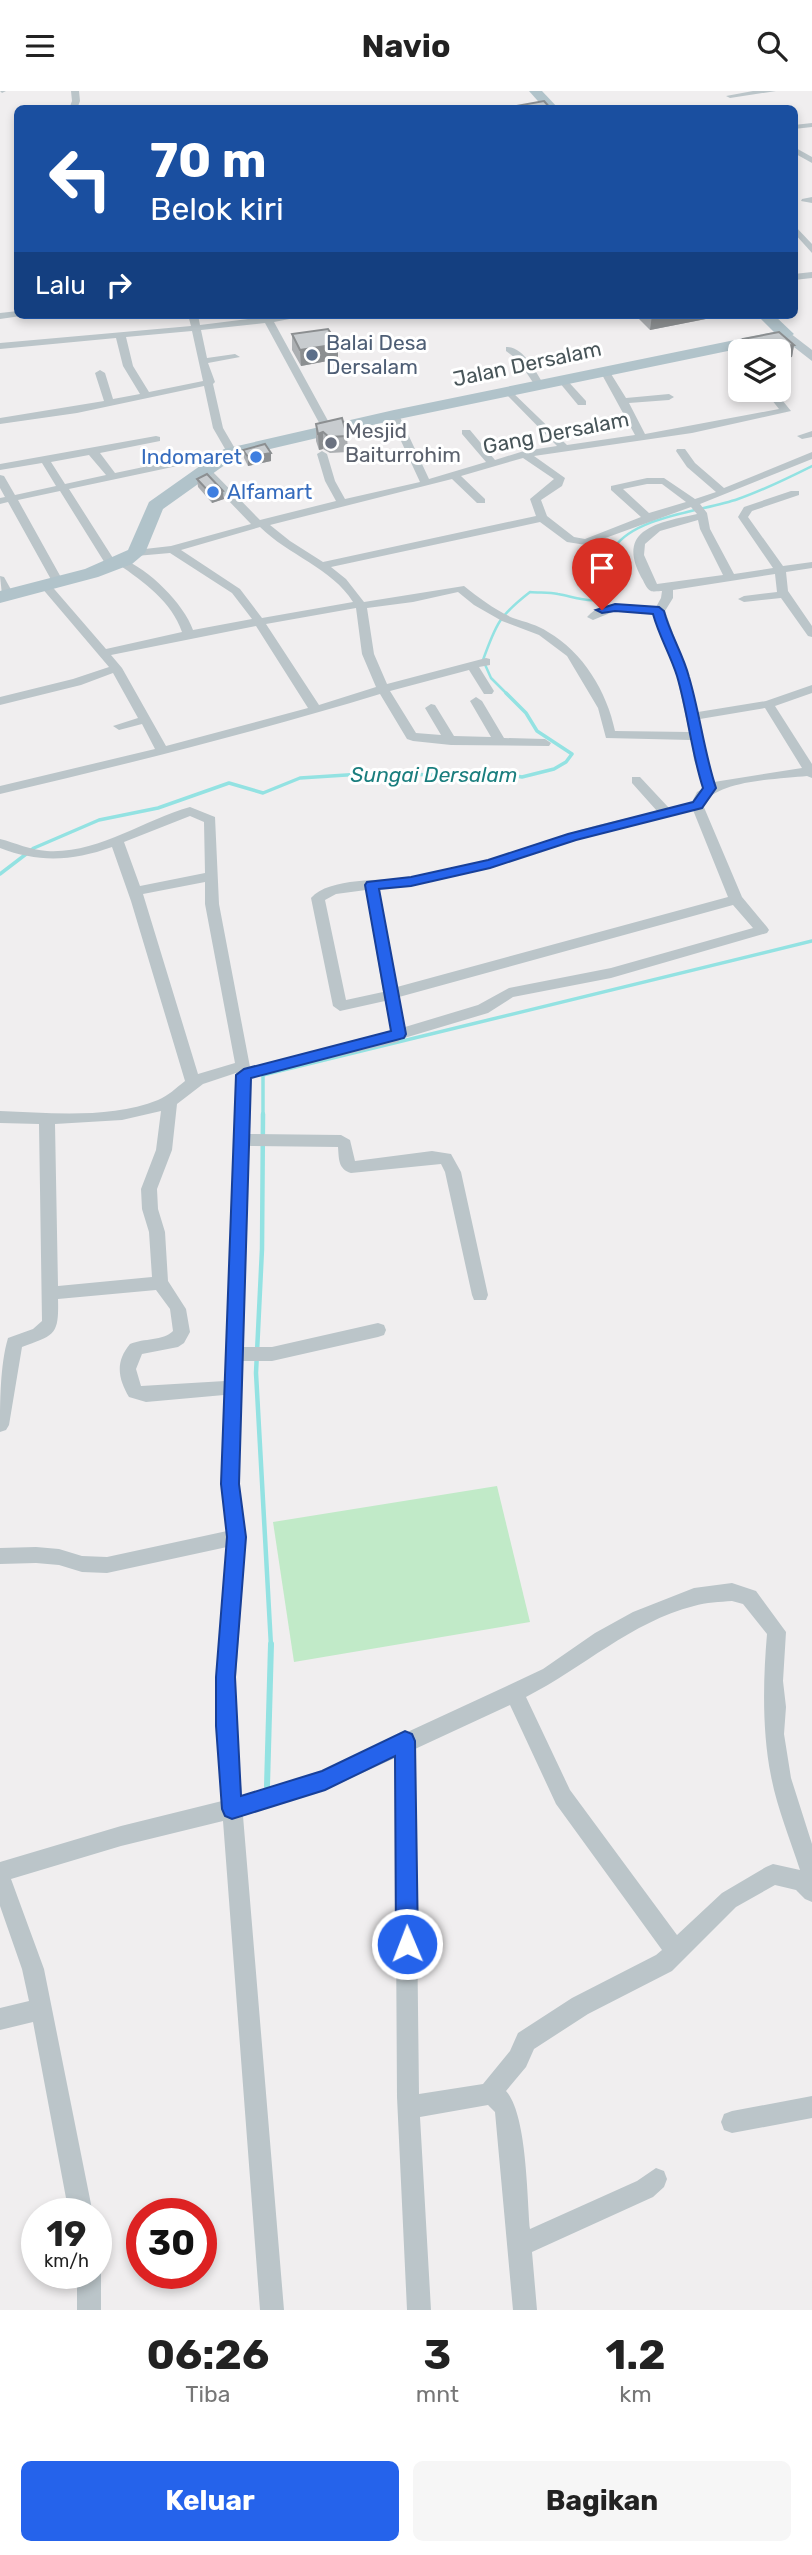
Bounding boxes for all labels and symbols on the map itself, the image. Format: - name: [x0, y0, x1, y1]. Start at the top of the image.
- place label: Balai Desa Dersalam: [326, 330, 427, 379]
- street label: Jalan Dersalam: [450, 336, 603, 391]
- marker: Balai Desa Dersalam: [304, 347, 320, 363]
- street label: Gang Dersalam: [481, 406, 631, 459]
- place label: Mesjid Baiturrohim: [345, 418, 461, 467]
- marker: Mesjid Baiturrohim: [323, 435, 339, 451]
- place label: Indomaret: [141, 444, 242, 469]
- marker: Indomaret: [248, 449, 264, 465]
- place label: Alfamart: [227, 479, 312, 504]
- marker: Alfamart: [205, 484, 221, 500]
- pin: [572, 538, 632, 610]
- water label: Sungai Dersalam: [351, 762, 517, 787]
- position arrow: [370, 1907, 444, 1981]
- speed limit sign: 30: [126, 2198, 217, 2289]

